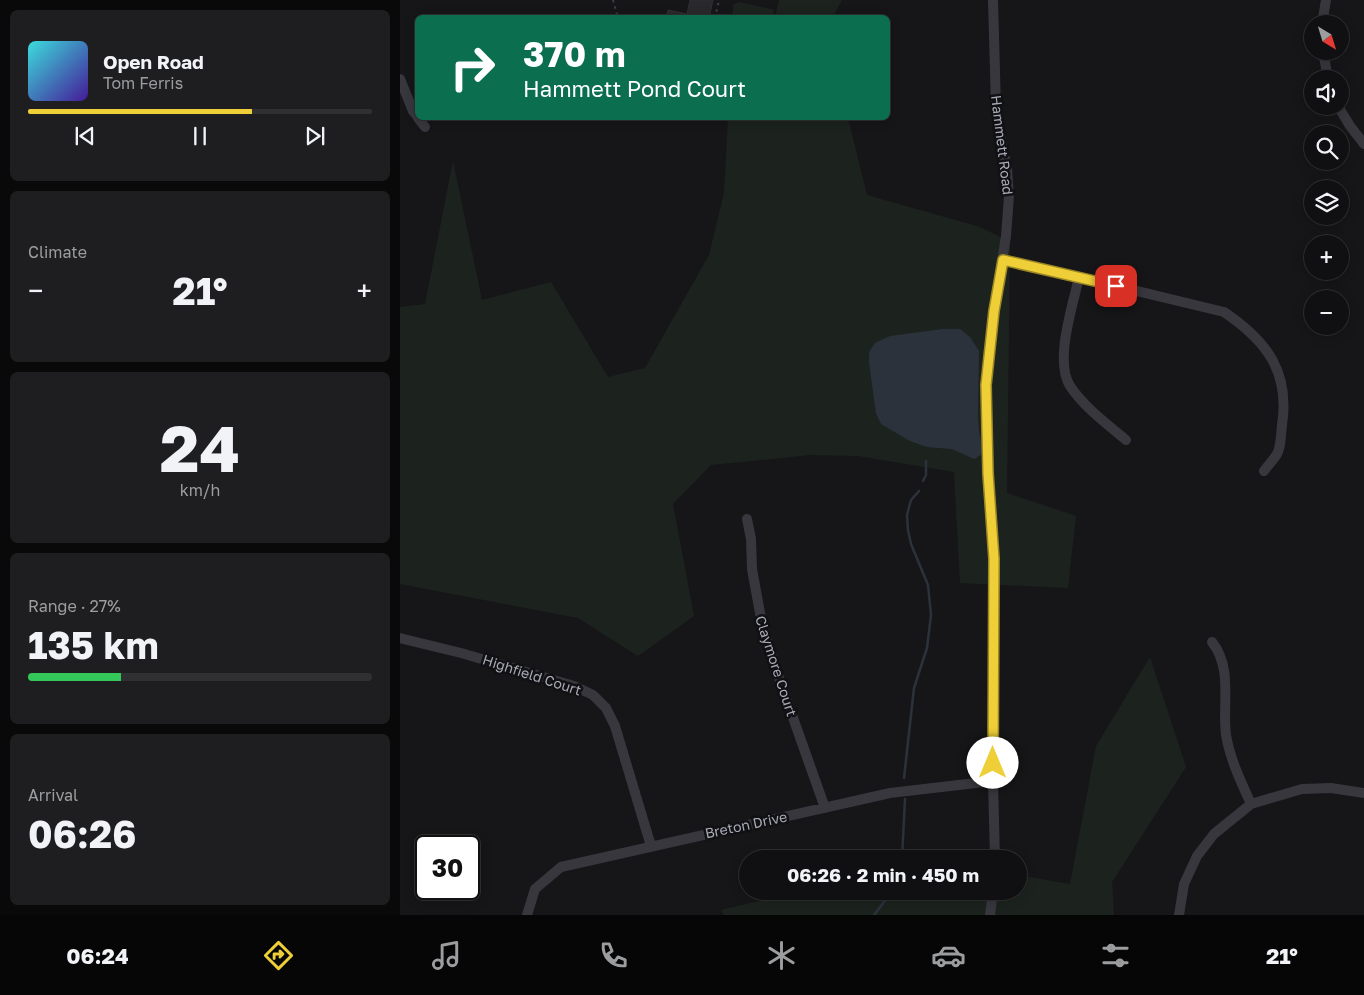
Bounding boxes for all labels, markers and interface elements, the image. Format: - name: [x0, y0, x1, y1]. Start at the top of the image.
- north arrow: [1304, 15, 1349, 60]
- map controls: [1304, 15, 1349, 335]
- text: 370 m: [523, 33, 626, 75]
- icon: right: [440, 35, 505, 100]
- text: Open Road: [103, 50, 204, 73]
- button: sound: [1304, 70, 1349, 115]
- text: Tom Ferris: [103, 73, 183, 93]
- text: Hammett Pond Court: [523, 75, 746, 102]
- street label: Hammett Road: [988, 94, 1017, 196]
- icon: previous: [71, 122, 99, 150]
- icon: pause: [186, 122, 214, 150]
- icon: next: [301, 122, 329, 150]
- button: search: [1304, 125, 1349, 170]
- button: layers: [1304, 180, 1349, 225]
- button: +: [1304, 235, 1349, 280]
- text: Climate: [28, 242, 87, 262]
- pin: [1095, 265, 1137, 307]
- text: 21°: [173, 268, 228, 313]
- icon: arrive: [1102, 272, 1130, 300]
- text: −: [28, 274, 43, 307]
- text: +: [357, 274, 372, 307]
- button: −: [1304, 290, 1349, 335]
- text: 24: [160, 408, 240, 486]
- text: km/h: [180, 480, 220, 500]
- text: Range · 27%: [28, 596, 121, 616]
- street label: Claymore Court: [752, 613, 801, 718]
- text: 135 km: [28, 622, 159, 667]
- street label: Highfield Court: [481, 651, 584, 698]
- position arrow: [966, 736, 1018, 788]
- text: Arrival: [28, 785, 78, 805]
- street label: Breton Drive: [703, 808, 789, 842]
- text: 06:26: [28, 811, 136, 856]
- speed limit sign: 30: [415, 835, 480, 900]
- text: 06:26 · 2 min · 450 m: [787, 863, 979, 886]
- icon: directions: [261, 938, 296, 973]
- icon: music: [429, 938, 464, 973]
- icon: phone: [596, 938, 631, 973]
- icon: climate: [764, 938, 799, 973]
- icon: car: [931, 938, 966, 973]
- icon: filters: [1098, 938, 1133, 973]
- text: 06:24: [66, 942, 129, 969]
- text: 21°: [1266, 942, 1298, 969]

